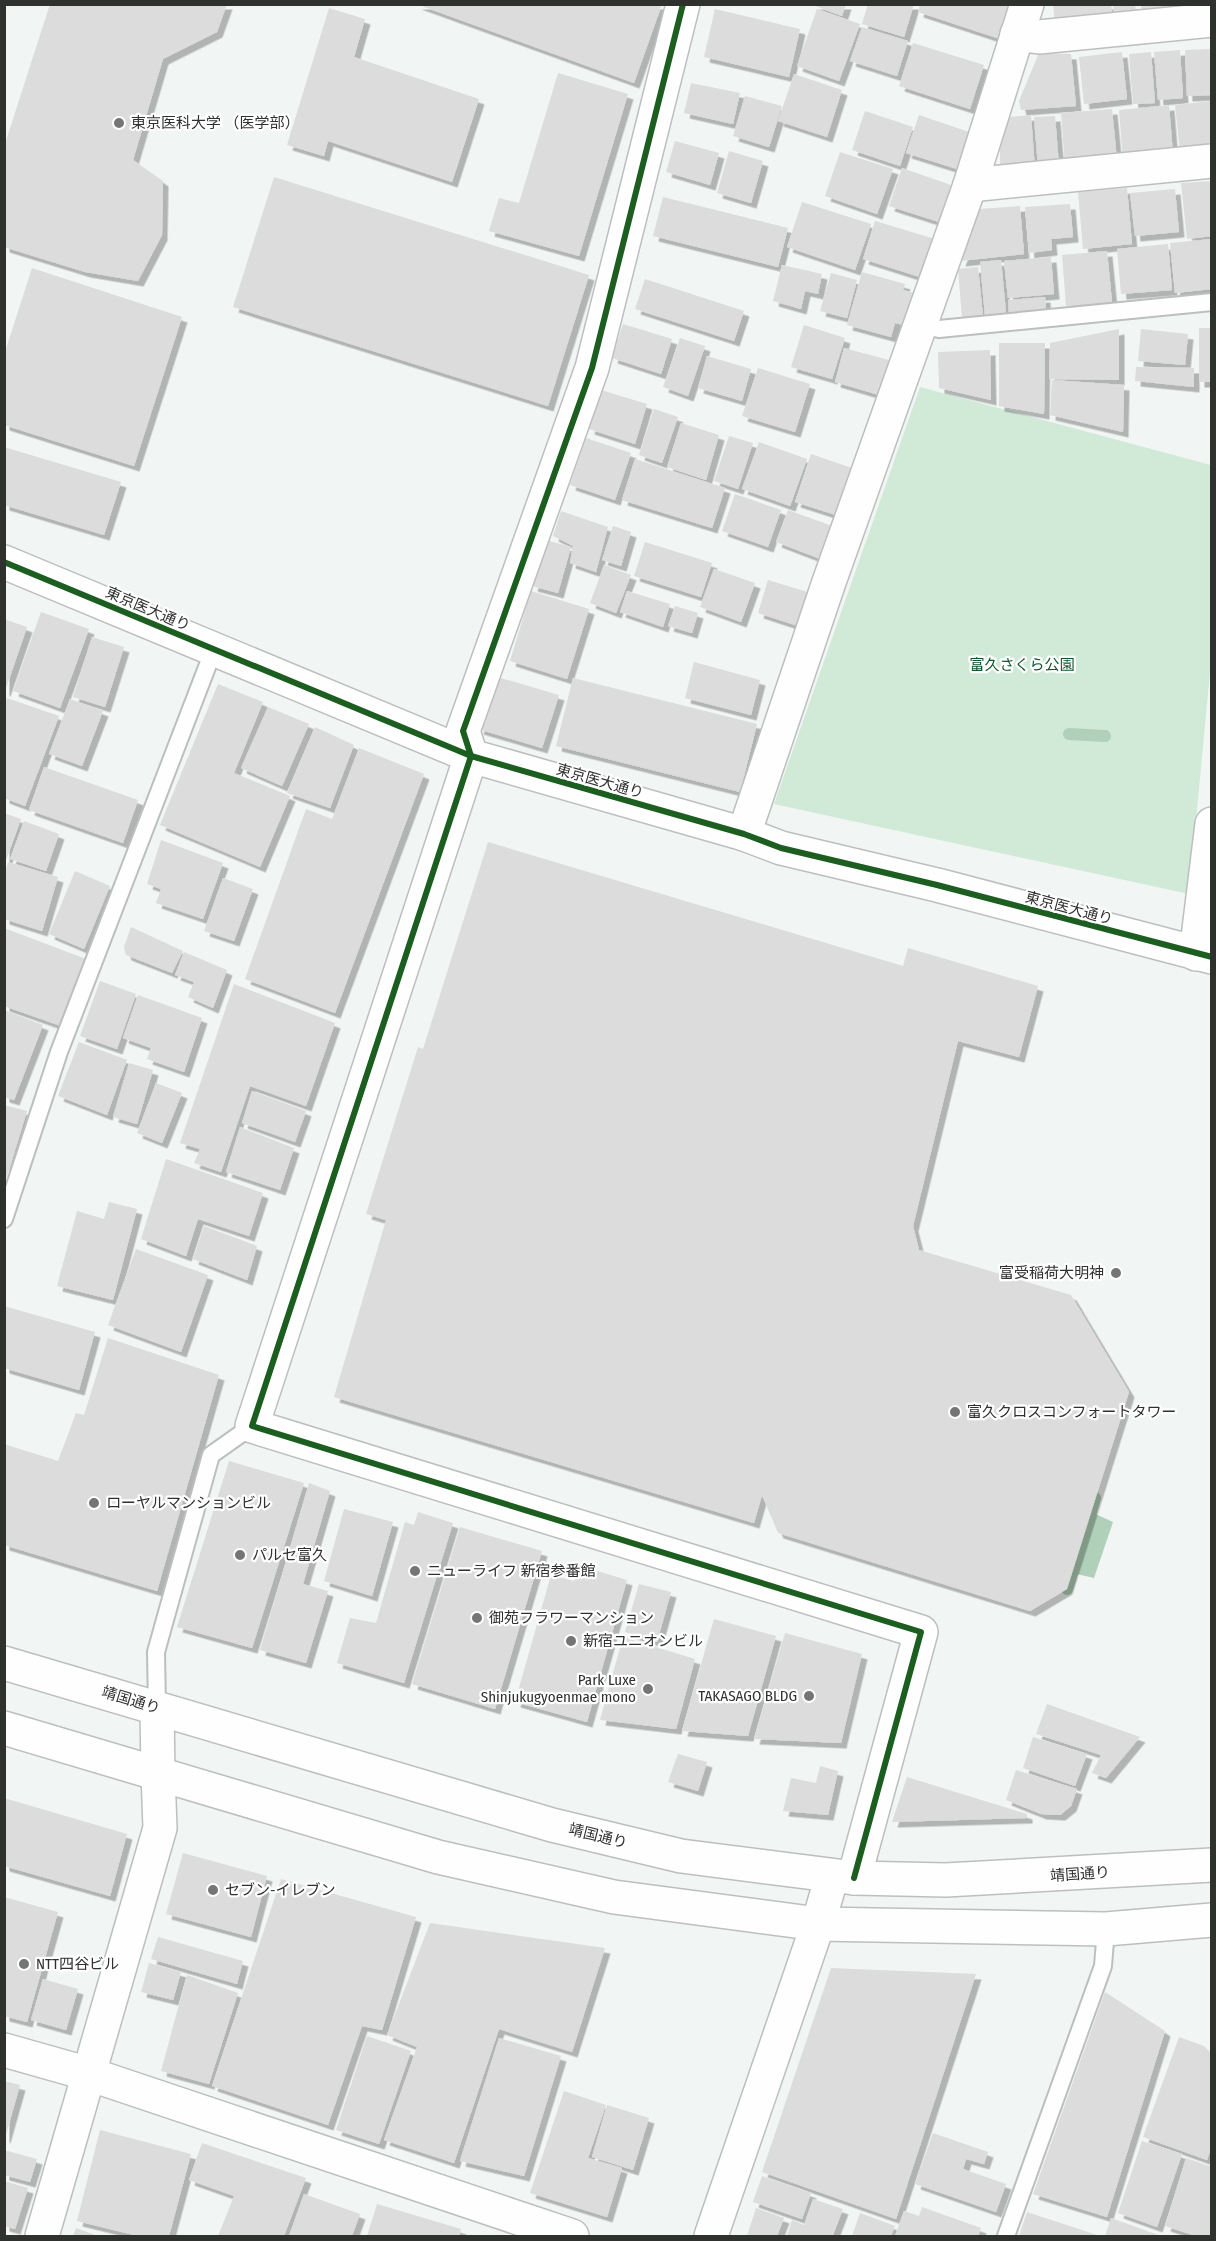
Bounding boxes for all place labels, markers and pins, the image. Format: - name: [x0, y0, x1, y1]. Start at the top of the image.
- place label: 東京医科大学 （医学部）: [131, 114, 300, 132]
- marker: 東京医科大学 （医学部）: [112, 116, 126, 130]
- place label: 富受稲荷大明神: [999, 1264, 1104, 1282]
- marker: 富受稲荷大明神: [1109, 1266, 1123, 1280]
- place label: 富久クロスコンフォートタワー: [967, 1403, 1177, 1421]
- marker: 富久クロスコンフォートタワー: [948, 1405, 962, 1419]
- place label: ローヤルマンションビル: [106, 1494, 271, 1512]
- marker: ローヤルマンションビル: [87, 1496, 101, 1510]
- place label: パルセ富久: [252, 1546, 327, 1564]
- marker: パルセ富久: [233, 1548, 247, 1562]
- place label: ニューライフ 新宿参番館: [427, 1562, 596, 1580]
- marker: ニューライフ 新宿参番館: [408, 1564, 422, 1578]
- place label: 御苑フラワーマンション: [489, 1609, 654, 1627]
- marker: 御苑フラワーマンション: [470, 1611, 484, 1625]
- place label: 新宿ユニオンビル: [583, 1632, 703, 1650]
- marker: 新宿ユニオンビル: [564, 1634, 578, 1648]
- place label: Park Luxe Shinjukugyoenmae mono: [481, 1671, 636, 1706]
- marker: Park Luxe Shinjukugyoenmae mono: [641, 1682, 655, 1696]
- place label: TAKASAGO BLDG: [698, 1687, 797, 1705]
- marker: TAKASAGO BLDG: [802, 1689, 816, 1703]
- place label: セブン-イレブン: [225, 1881, 336, 1899]
- marker: セブン-イレブン: [206, 1883, 220, 1897]
- place label: NTT四谷ビル: [36, 1955, 119, 1973]
- marker: NTT四谷ビル: [17, 1957, 31, 1971]

